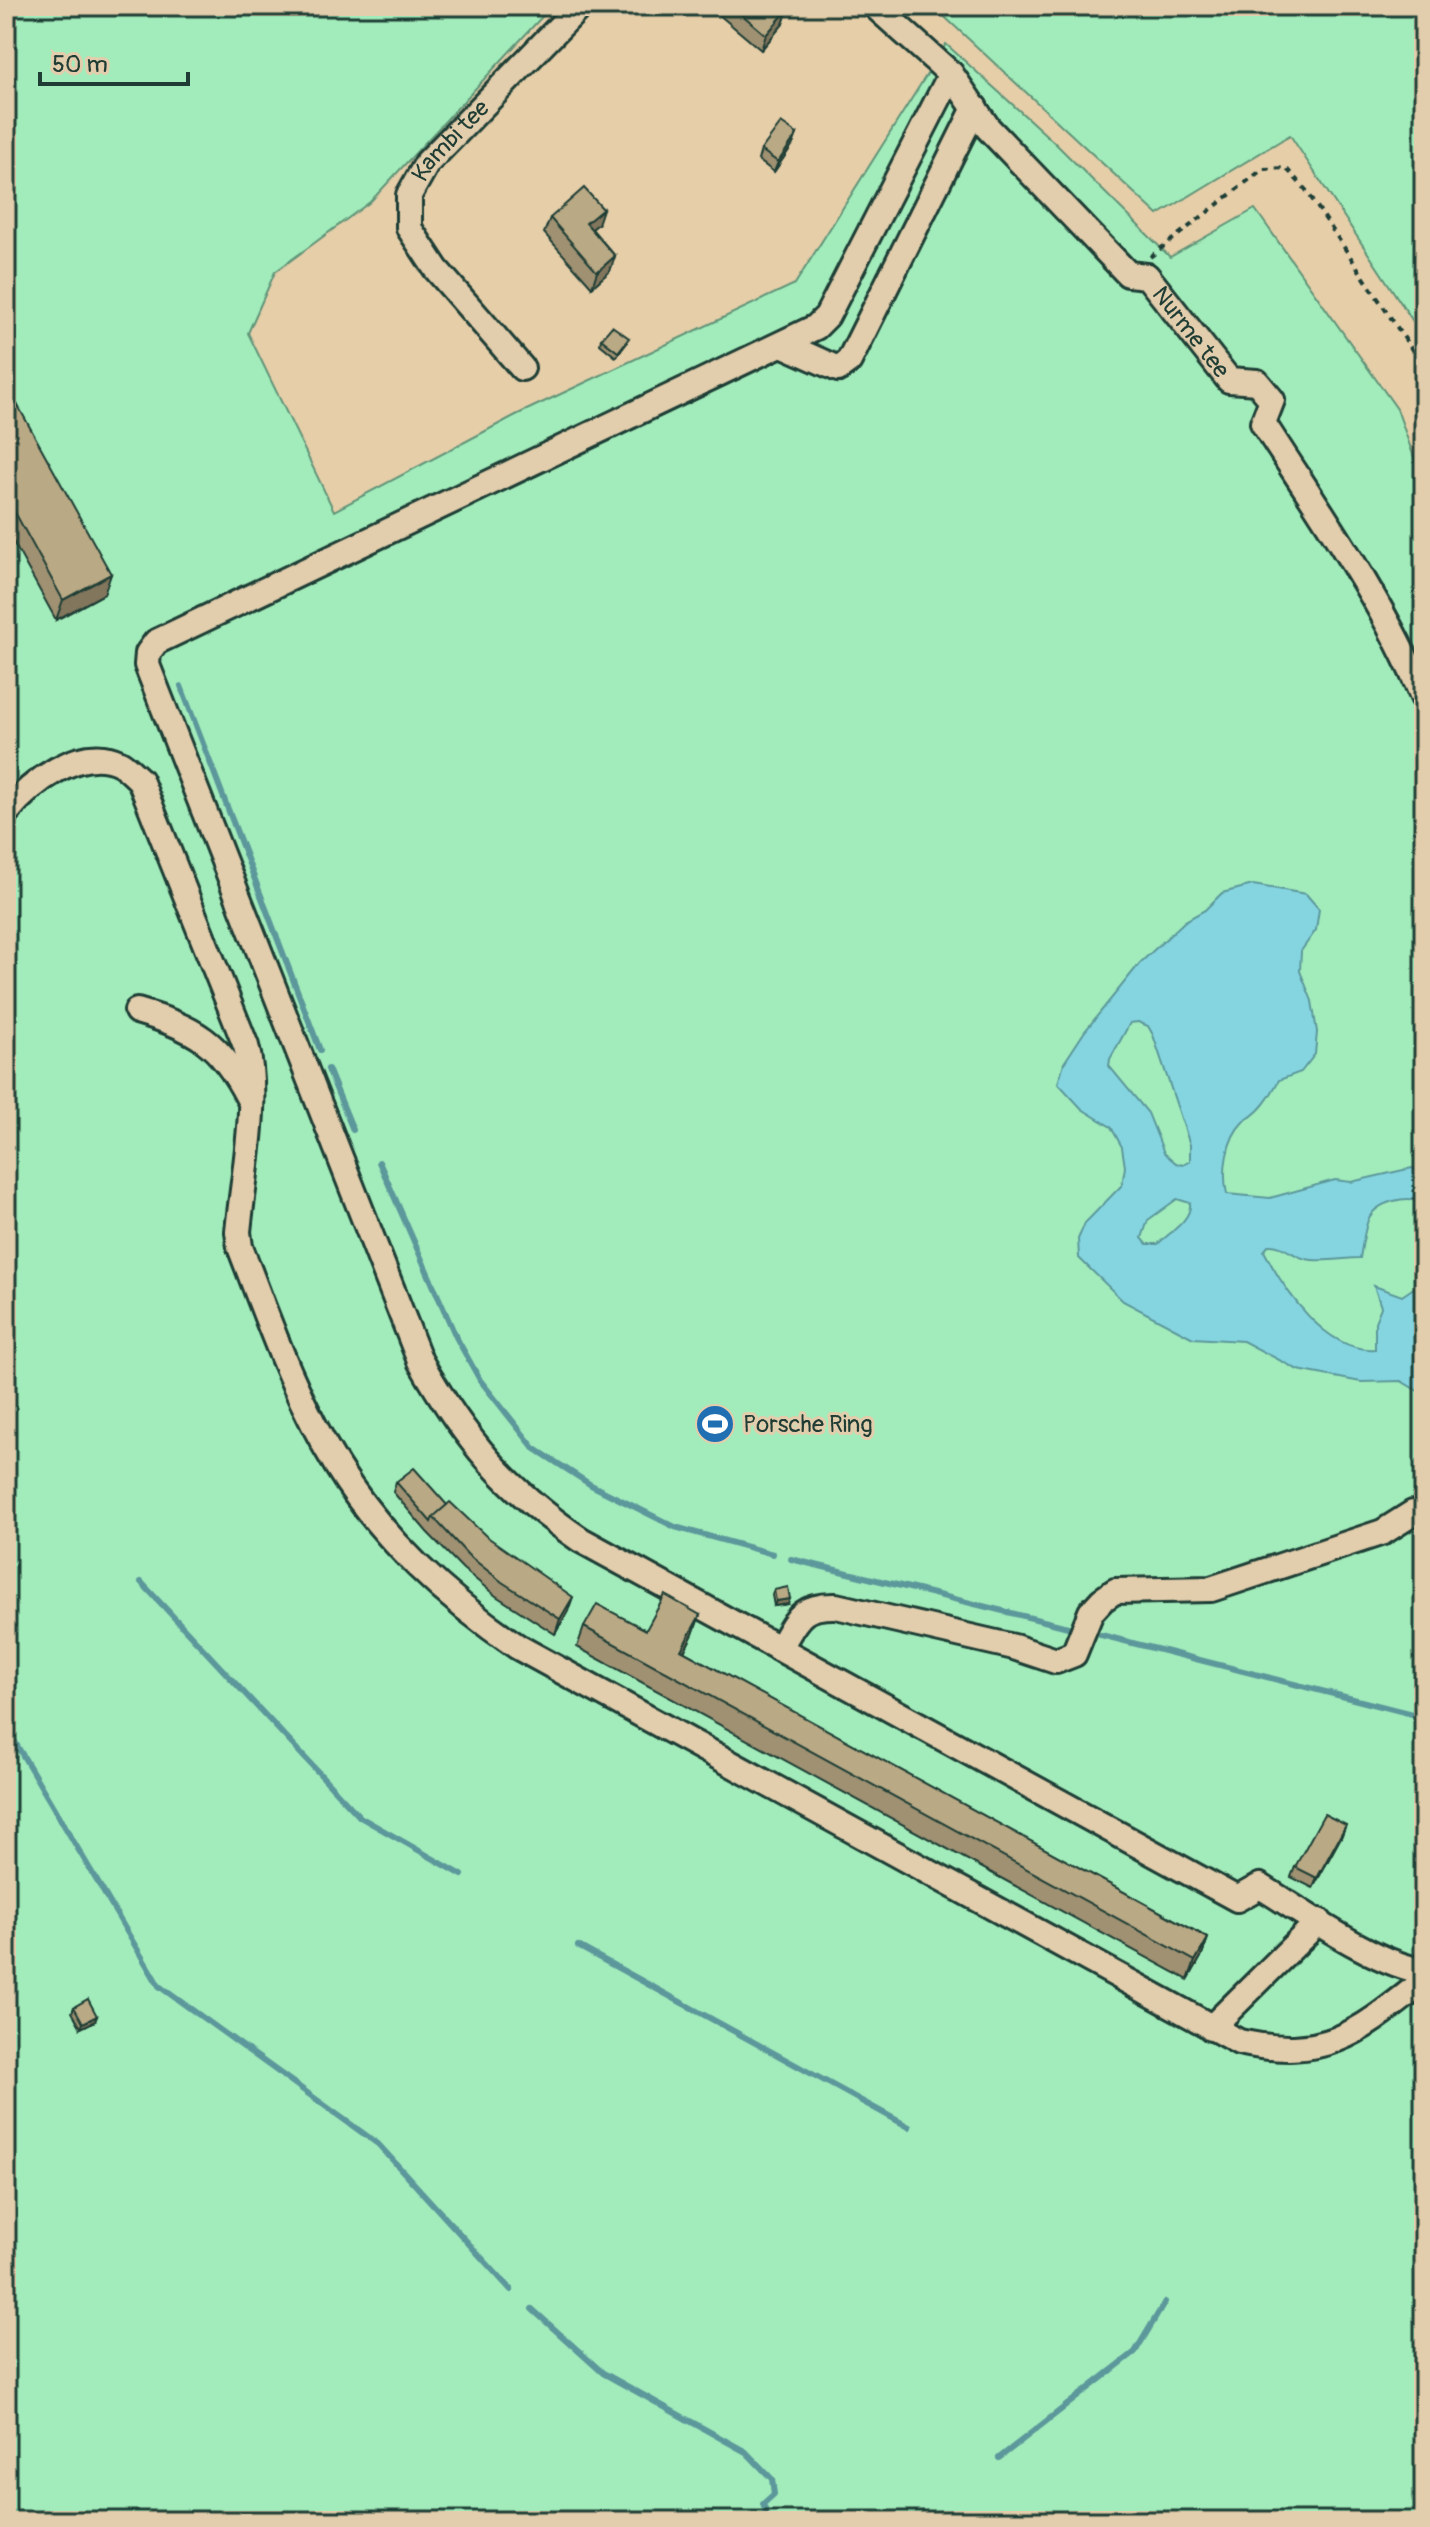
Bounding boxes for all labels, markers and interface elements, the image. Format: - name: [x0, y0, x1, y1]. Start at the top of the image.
- scale bar: [40, 36, 188, 86]
- text: 50 m: [52, 50, 108, 79]
- street label: Kambi tee: [406, 94, 496, 187]
- street label: Nurme tee: [1146, 281, 1236, 384]
- sports icon: Porsche Ring: [694, 1403, 736, 1445]
- place label: Porsche Ring: [743, 1410, 873, 1439]

